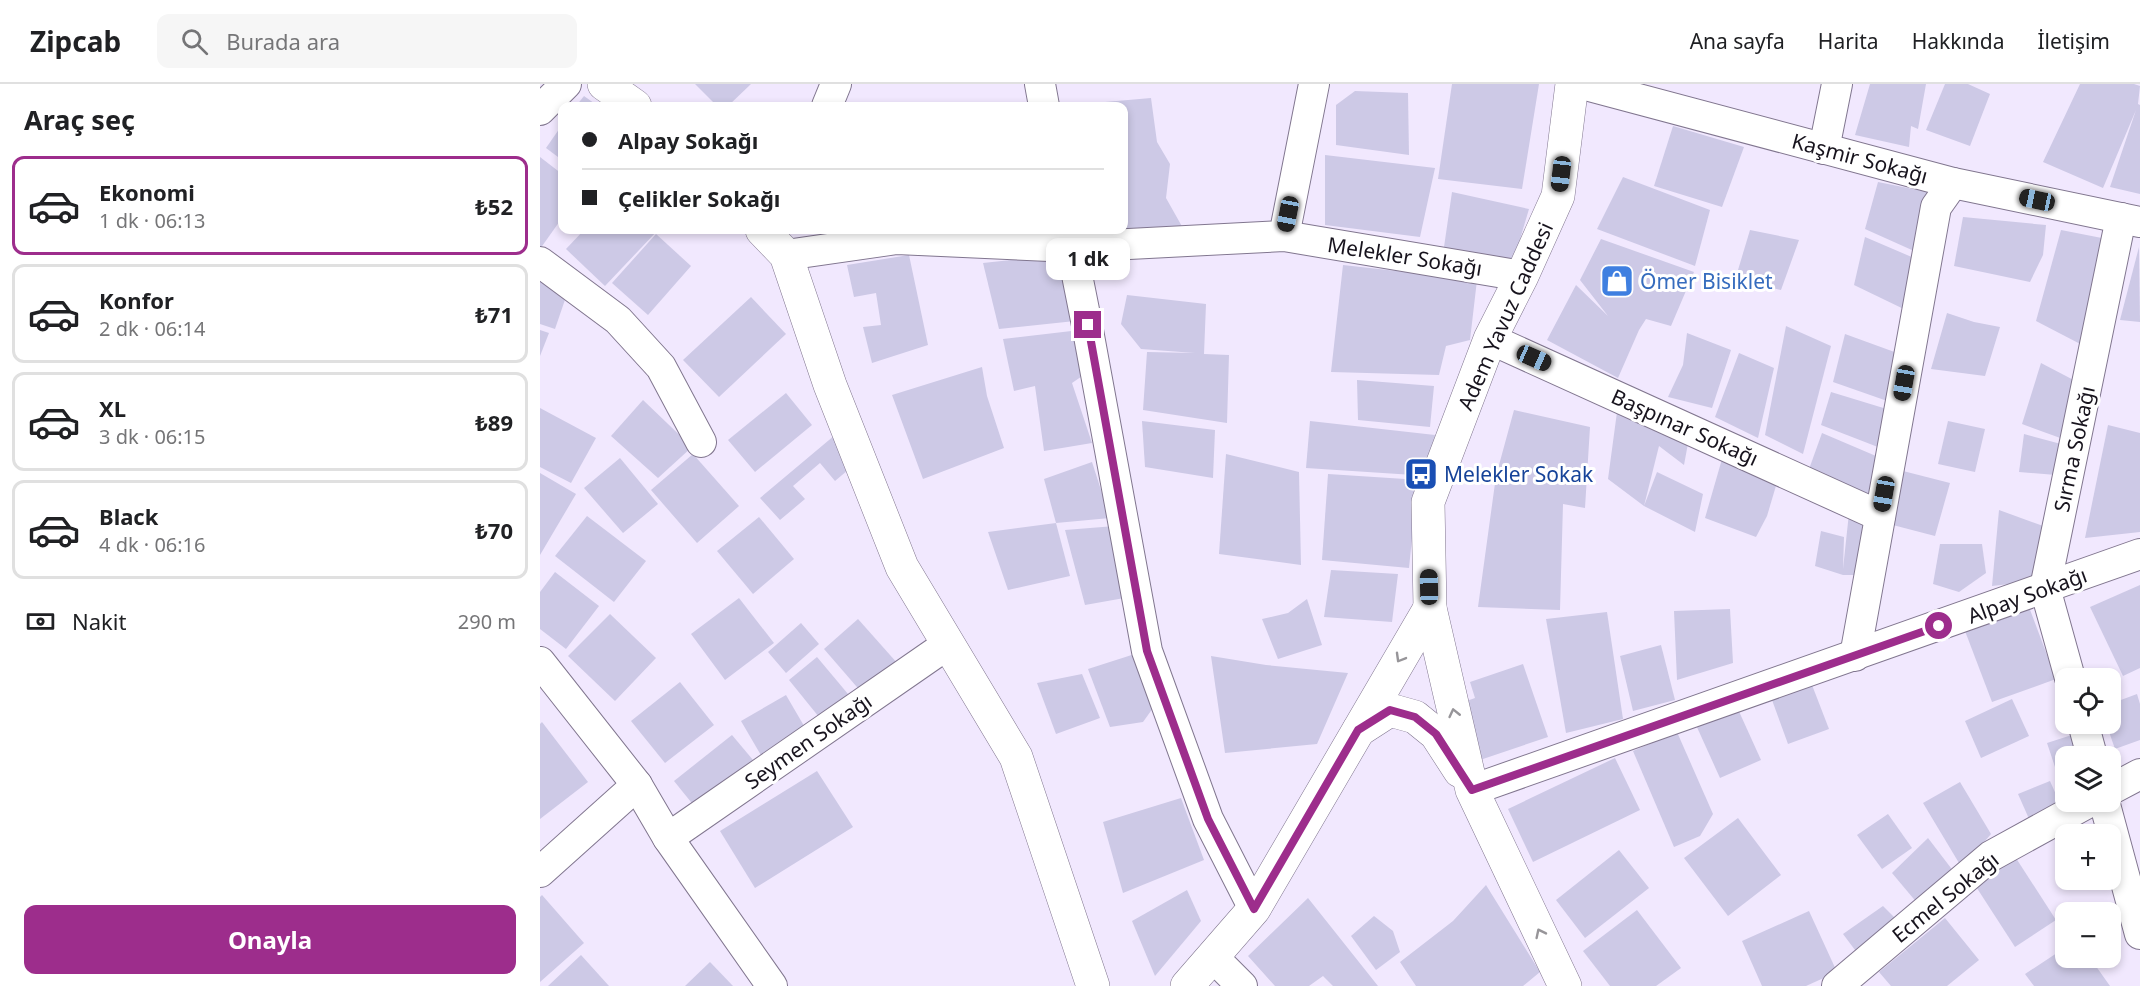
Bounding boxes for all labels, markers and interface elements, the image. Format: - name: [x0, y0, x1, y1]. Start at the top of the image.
- search box: [157, 14, 577, 68]
- text: Zipcab: [30, 22, 121, 60]
- icon: search: [178, 25, 211, 58]
- text: Burada ara: [226, 26, 340, 56]
- text: Ana sayfa: [1690, 27, 1785, 55]
- text: Harita: [1818, 27, 1879, 55]
- text: Hakkında: [1912, 27, 2005, 55]
- text: İletişim: [2038, 27, 2110, 55]
- text: Araç seç: [24, 101, 135, 138]
- text: Alpay Sokağı: [618, 125, 758, 155]
- street label: Kaşmir Sokağı: [1789, 126, 1931, 190]
- car: [1550, 155, 1572, 193]
- text: Ekonomi: [99, 177, 195, 207]
- icon: car: [27, 179, 81, 233]
- text: Çelikler Sokağı: [618, 183, 780, 213]
- car: [2018, 187, 2056, 213]
- text: ₺52: [475, 191, 513, 221]
- car: [1276, 195, 1300, 233]
- text: 1 dk · 06:13: [99, 207, 206, 234]
- street label: Adem Yavuz Caddesi: [1451, 218, 1559, 414]
- street label: Melekler Sokağı: [1326, 230, 1484, 282]
- callout: 1 dk: [1046, 238, 1130, 280]
- text: 1 dk: [1067, 245, 1109, 272]
- shop icon: Ömer Bisiklet: [1599, 263, 1635, 299]
- place label: Ömer Bisiklet: [1640, 267, 1773, 295]
- text: Konfor: [99, 285, 174, 315]
- icon: car: [27, 287, 81, 341]
- text: ₺71: [475, 299, 513, 329]
- route end: [1074, 311, 1101, 338]
- text: 2 dk · 06:14: [99, 315, 206, 342]
- car: [1514, 342, 1554, 374]
- car: [1892, 364, 1916, 402]
- street label: Başpınar Sokağı: [1607, 382, 1763, 472]
- street label: Sırma Sokağı: [2047, 383, 2101, 515]
- text: XL: [99, 393, 126, 423]
- icon: car: [27, 395, 81, 449]
- text: ₺89: [475, 407, 513, 437]
- text: 3 dk · 06:15: [99, 423, 206, 450]
- bus stop icon: Melekler Sokak: [1403, 456, 1439, 492]
- place label: Melekler Sokak: [1444, 460, 1594, 488]
- car: [1872, 475, 1896, 513]
- text: Black: [99, 501, 158, 531]
- icon: car: [27, 503, 81, 557]
- text: ₺70: [475, 515, 513, 545]
- text: 4 dk · 06:16: [99, 531, 206, 558]
- street label: Alpay Sokağı: [1963, 560, 2091, 630]
- car: [1420, 569, 1438, 605]
- icon: cash: [24, 605, 57, 638]
- text: Nakit: [72, 606, 126, 636]
- text: 290 m: [458, 608, 516, 635]
- route start: [1925, 612, 1952, 639]
- one-way arrow: [1396, 652, 1408, 662]
- map controls: [2055, 668, 2121, 968]
- button: locate: [2055, 668, 2121, 734]
- street label: Seymen Sokağı: [739, 687, 877, 795]
- one-way arrow: [1448, 708, 1461, 718]
- button: layers: [2055, 746, 2121, 812]
- button: +: [2055, 824, 2121, 890]
- street label: Ecmel Sokağı: [1886, 845, 2004, 949]
- button: −: [2055, 902, 2121, 968]
- button: Onayla: [24, 905, 516, 974]
- one-way arrow: [1536, 929, 1548, 940]

